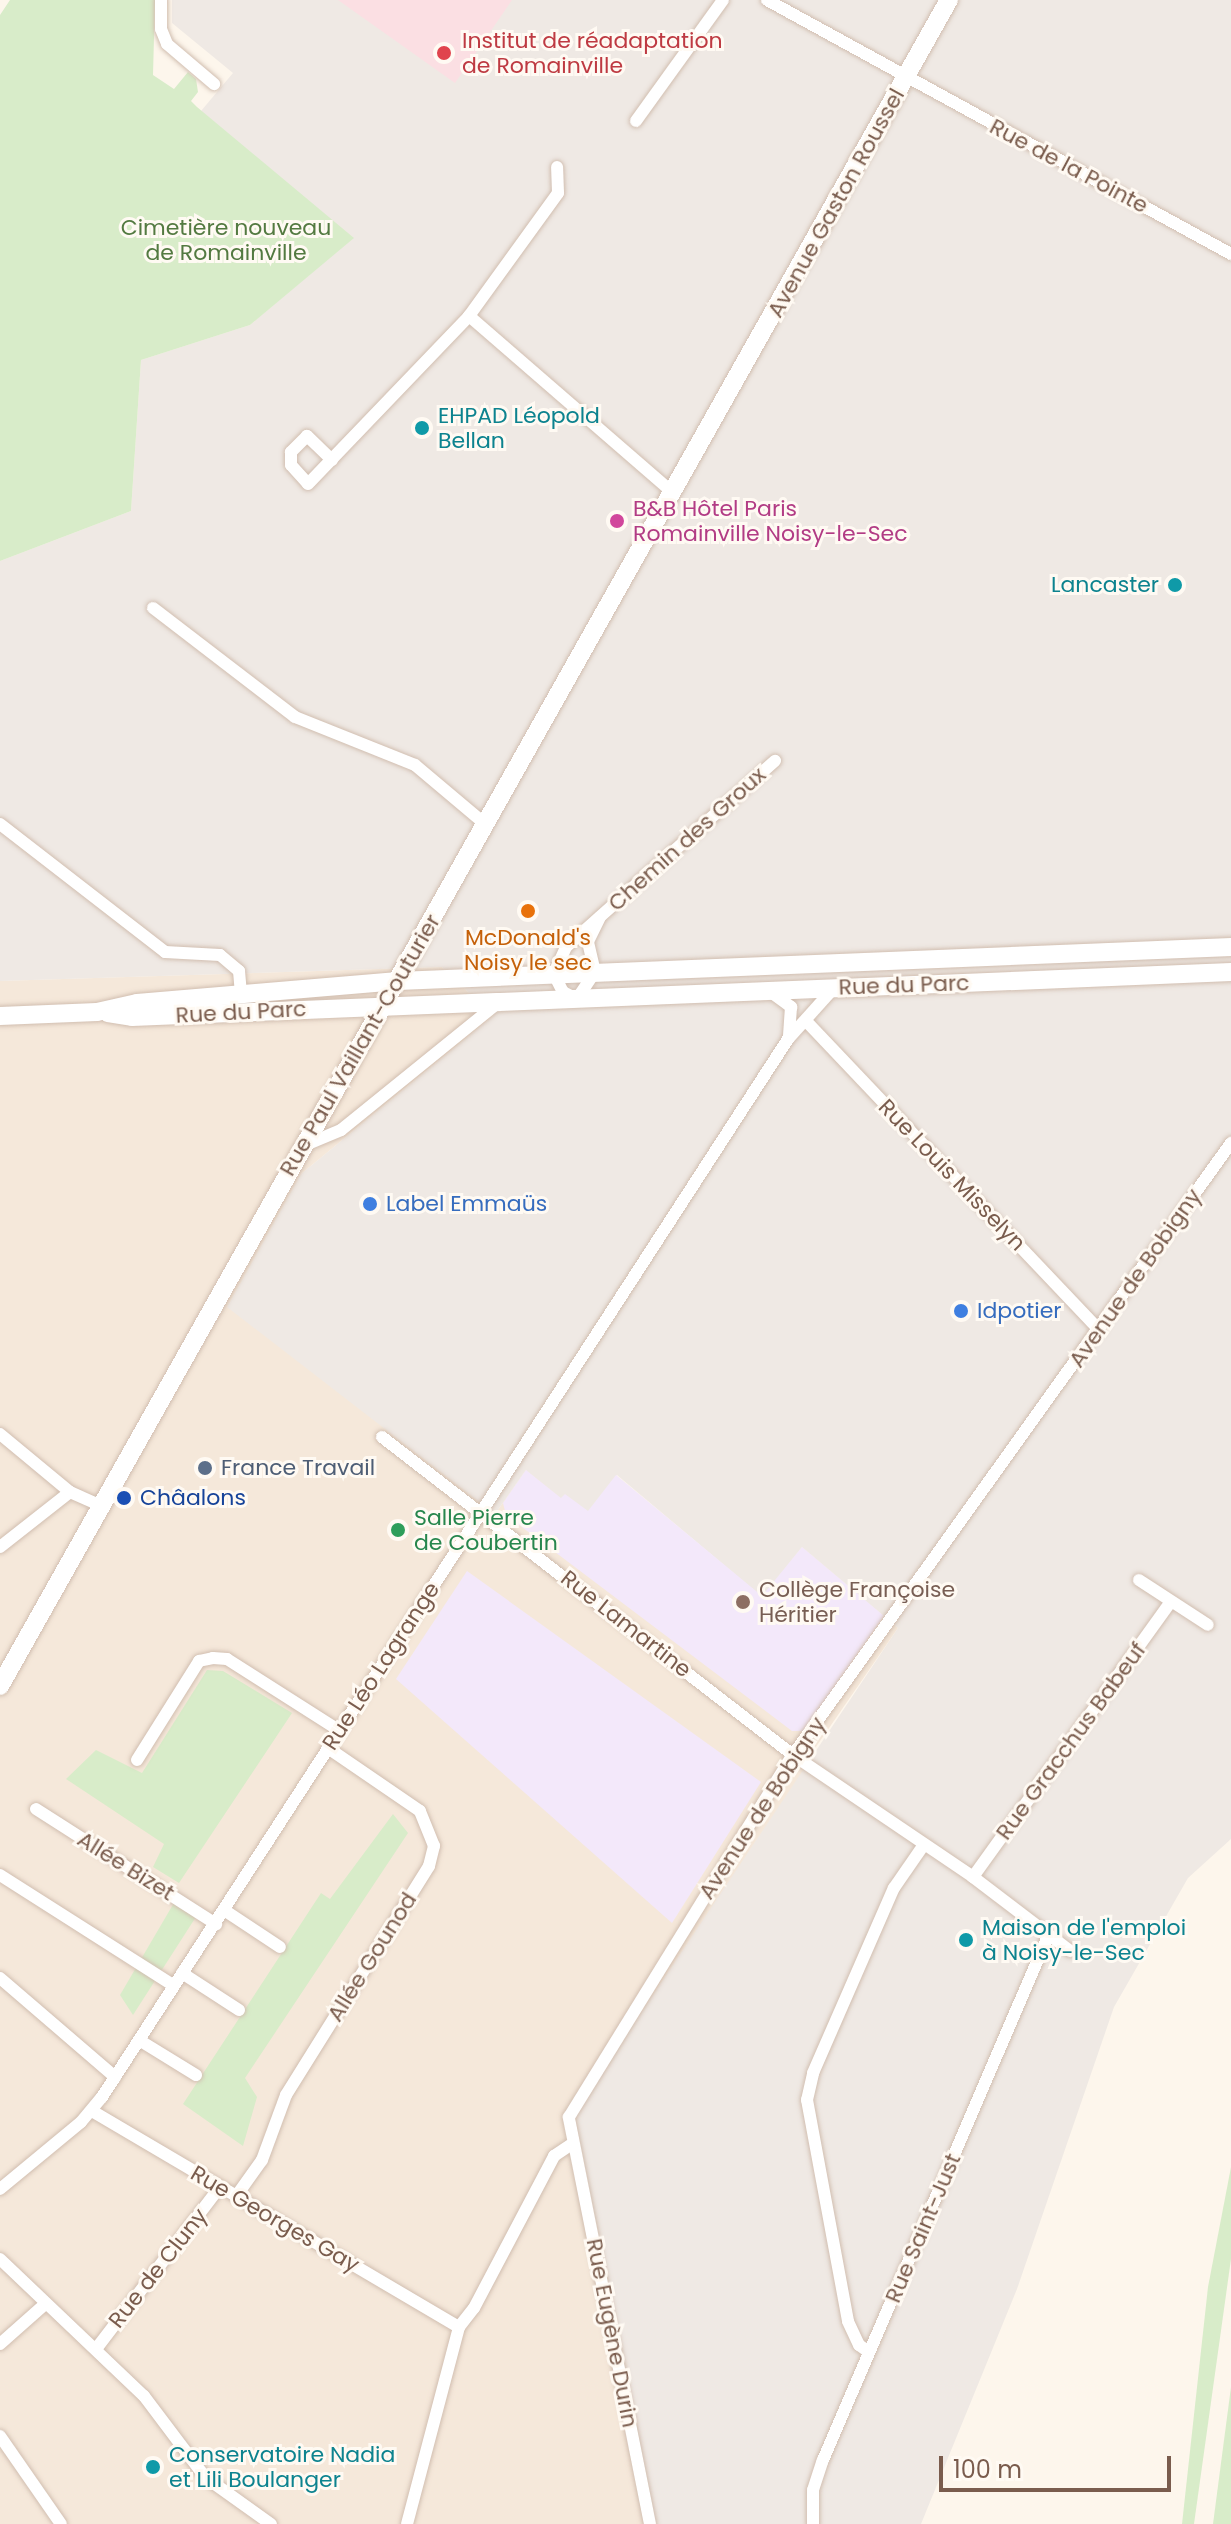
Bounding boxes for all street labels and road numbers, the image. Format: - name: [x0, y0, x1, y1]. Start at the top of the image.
- street label: Avenue Gaston Roussel: [762, 84, 910, 322]
- street label: Rue de la Pointe: [985, 113, 1153, 219]
- street label: Chemin des Groux: [603, 761, 771, 917]
- street label: Rue Paul Vaillant-Couturier: [274, 909, 446, 1181]
- street label: Rue du Parc: [838, 970, 970, 1000]
- street label: Rue du Parc: [175, 995, 307, 1029]
- street label: Rue Louis Misselyn: [873, 1094, 1031, 1256]
- street label: Avenue de Bobigny: [1063, 1184, 1207, 1372]
- street label: Rue Lamartine: [556, 1565, 696, 1683]
- street label: Rue Léo Lagrange: [317, 1577, 445, 1755]
- street label: Rue Gracchus Babeuf: [990, 1637, 1152, 1845]
- street label: Avenue de Bobigny: [693, 1712, 831, 1904]
- street label: Allée Bizet: [73, 1826, 179, 1906]
- street label: Allée Gounod: [322, 1888, 422, 2026]
- street label: Rue Saint-Just: [880, 2149, 966, 2307]
- street label: Rue Georges Gay: [186, 2160, 364, 2278]
- street label: Rue de Cluny: [103, 2203, 213, 2333]
- street label: Rue Eugène Durin: [581, 2236, 643, 2430]

